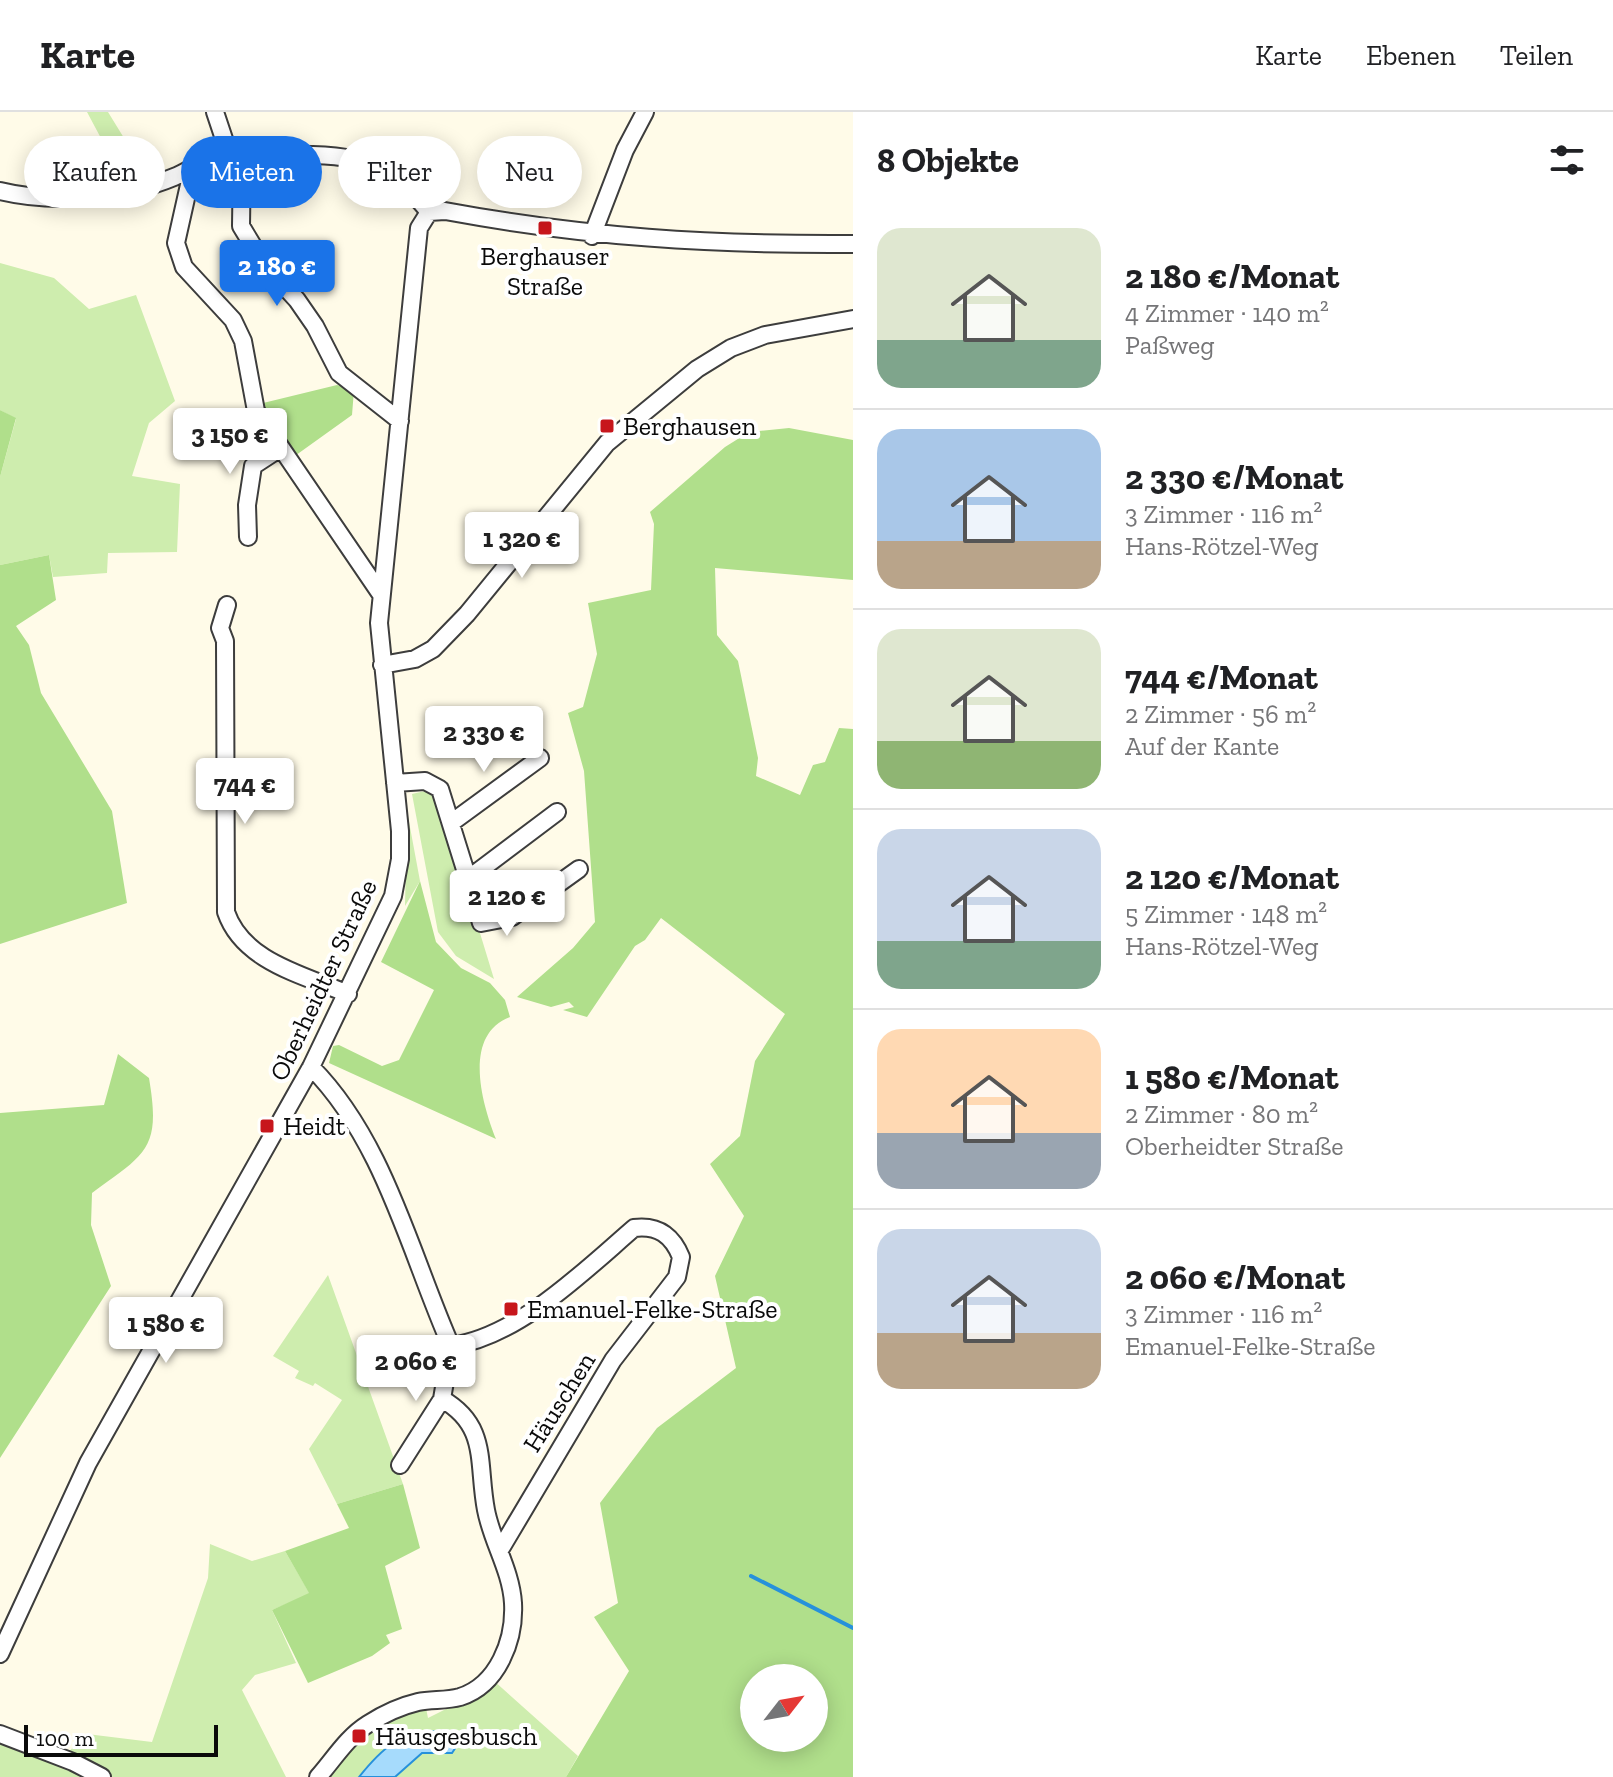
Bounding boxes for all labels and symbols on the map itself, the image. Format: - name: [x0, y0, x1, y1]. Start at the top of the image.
- marker: Berghauser Straße: [536, 219, 554, 237]
- pin: 2 180 €: [203, 240, 351, 308]
- place label: Berghauser Straße: [480, 240, 610, 302]
- pin: 3 150 €: [156, 408, 304, 476]
- place label: Berghausen: [623, 410, 756, 442]
- marker: Berghausen: [598, 417, 616, 435]
- pin: 1 320 €: [448, 512, 596, 580]
- pin: 2 330 €: [410, 706, 558, 774]
- pin: 744 €: [189, 758, 301, 826]
- pin: 2 120 €: [433, 870, 581, 938]
- street label: Oberheidter Straße: [262, 874, 384, 1086]
- place label: Heidt: [283, 1110, 346, 1142]
- marker: Heidt: [258, 1117, 276, 1135]
- place label: Emanuel-Felke-Straße: [527, 1293, 778, 1325]
- pin: 1 580 €: [92, 1297, 240, 1365]
- marker: Emanuel-Felke-Straße: [502, 1300, 520, 1318]
- pin: 2 060 €: [342, 1335, 490, 1403]
- street label: Häuschen: [516, 1346, 602, 1458]
- north arrow: [740, 1664, 828, 1752]
- place label: Häusgesbusch: [375, 1720, 538, 1752]
- scale bar: [24, 1721, 218, 1757]
- marker: Häusgesbusch: [350, 1727, 368, 1745]

